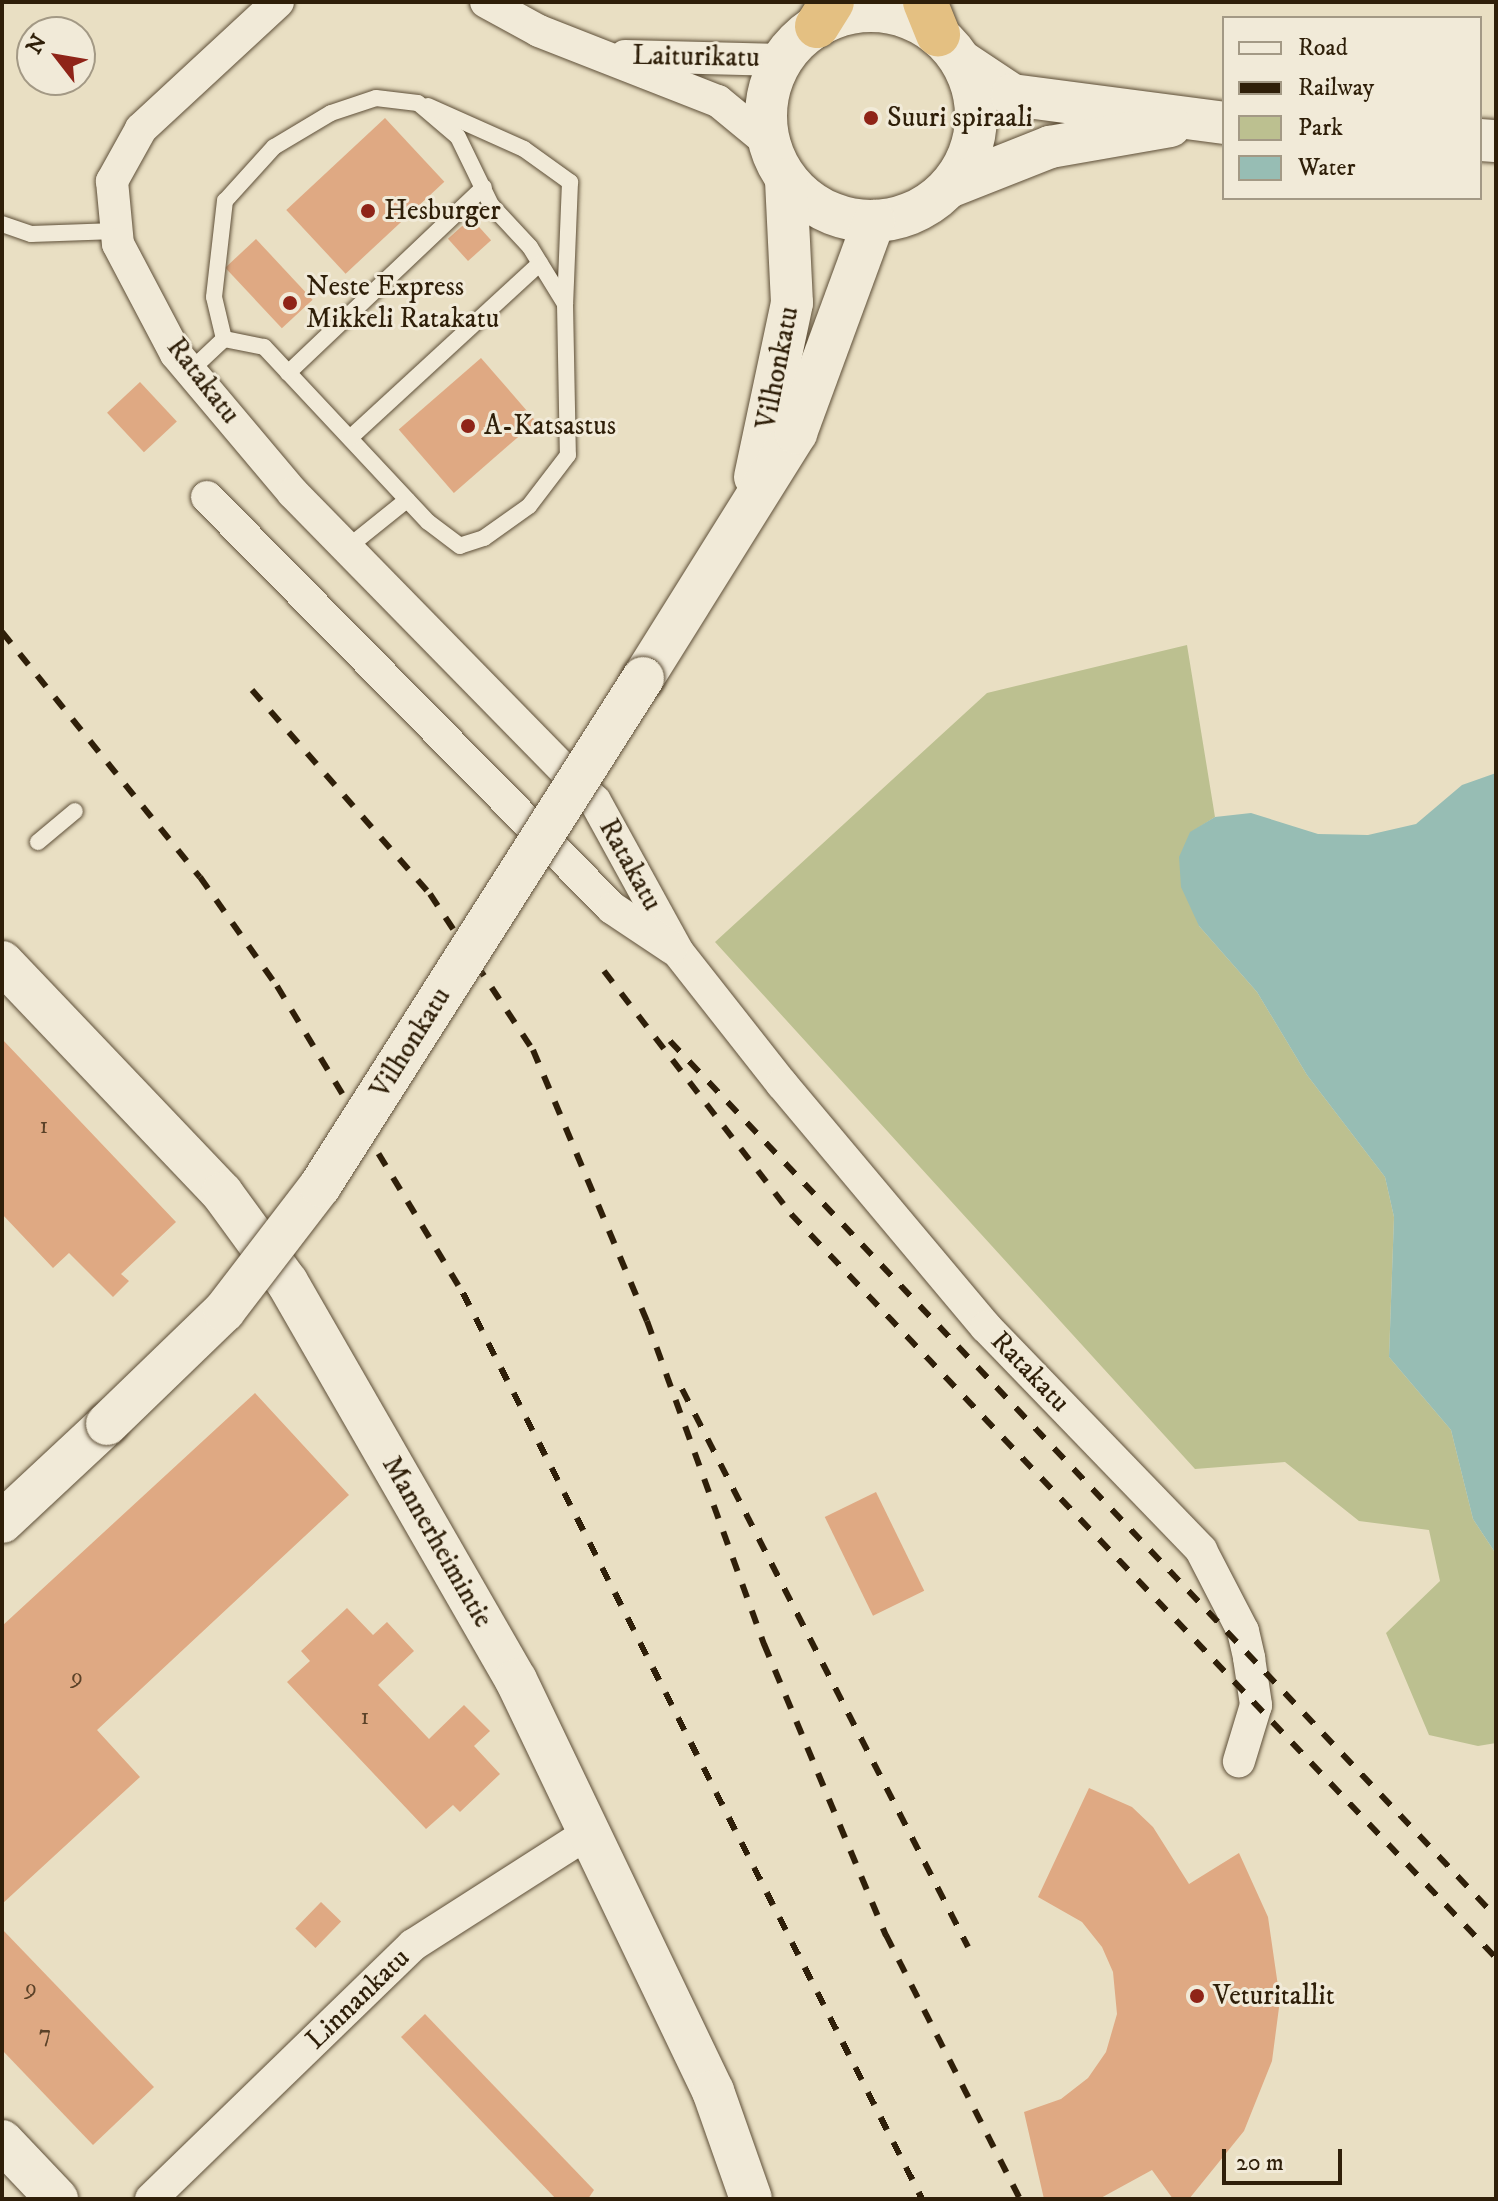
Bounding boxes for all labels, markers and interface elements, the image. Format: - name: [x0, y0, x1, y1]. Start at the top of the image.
- north arrow: [16, 16, 96, 96]
- legend: [1222, 16, 1482, 200]
- text: N: [20, 30, 53, 59]
- text: Road: [1298, 33, 1348, 63]
- street label: Laiturikatu: [632, 39, 760, 75]
- text: Railway: [1298, 73, 1374, 103]
- place label: Suuri spiraali: [887, 101, 1033, 135]
- marker: Suuri spiraali: [862, 109, 880, 127]
- text: Park: [1298, 113, 1343, 143]
- text: Water: [1298, 153, 1355, 183]
- place label: Hesburger: [384, 194, 501, 228]
- marker: Hesburger: [359, 202, 377, 220]
- place label: Neste Express Mikkeli Ratakatu: [306, 270, 499, 336]
- marker: Neste Express Mikkeli Ratakatu: [281, 294, 299, 312]
- street label: Vilhonkatu: [750, 304, 806, 432]
- street label: Ratakatu: [159, 331, 247, 431]
- place label: A-Katsastus: [484, 409, 616, 443]
- marker: A-Katsastus: [459, 417, 477, 435]
- street label: Ratakatu: [591, 813, 669, 917]
- street label: Vilhonkatu: [364, 981, 458, 1105]
- house number: 1: [40, 1113, 48, 1141]
- street label: Ratakatu: [983, 1324, 1077, 1420]
- street label: Mannerheimintie: [374, 1450, 500, 1634]
- house number: 9: [71, 1664, 83, 1692]
- house number: 1: [361, 1704, 369, 1732]
- street label: Linnankatu: [299, 1941, 417, 2057]
- house number: 9: [25, 1975, 37, 2003]
- place label: Veturitallit: [1213, 1979, 1335, 2013]
- marker: Veturitallit: [1188, 1987, 1206, 2005]
- house number: 7: [39, 2021, 51, 2049]
- scale bar: [1226, 2133, 1346, 2183]
- text: 20 m: [1236, 2148, 1284, 2178]

